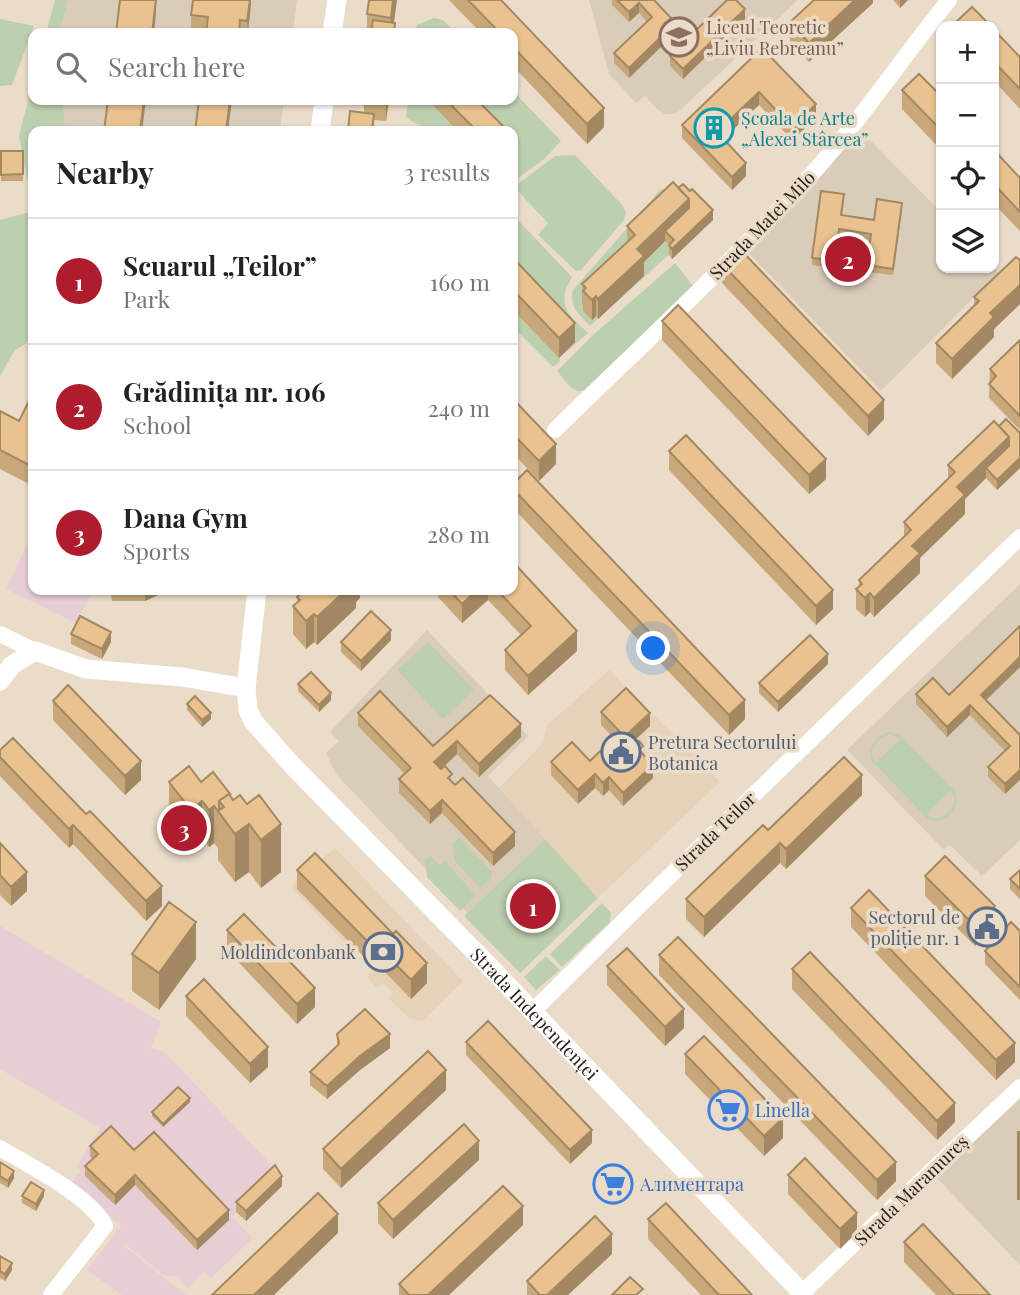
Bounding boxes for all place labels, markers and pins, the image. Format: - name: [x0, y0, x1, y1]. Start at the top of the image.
- place label: Liceul Teoretic „Liviu Rebreanu”: [706, 15, 844, 60]
- school or university icon: Liceul Teoretic „Liviu Rebreanu”: [658, 16, 700, 58]
- place label: Școala de Arte „Alexei Stârcea”: [741, 106, 868, 151]
- building icon: Școala de Arte „Alexei Stârcea”: [693, 107, 735, 149]
- pin: 2: [825, 233, 871, 285]
- place label: Pretura Sectorului Botanica: [648, 730, 797, 775]
- public building icon: Pretura Sectorului Botanica: [600, 731, 642, 773]
- pin: 3: [161, 802, 207, 854]
- pin: 1: [510, 880, 556, 932]
- place label: Sectorul de poliție nr. 1: [869, 905, 960, 950]
- public building icon: Sectorul de poliție nr. 1: [966, 906, 1008, 948]
- bank icon: Moldindconbank: [362, 931, 404, 973]
- place label: Moldindconbank: [220, 940, 356, 964]
- supermarket icon: Linella: [707, 1089, 749, 1131]
- place label: Linella: [755, 1098, 810, 1122]
- supermarket icon: Алиментара: [592, 1163, 634, 1205]
- place label: Алиментара: [639, 1172, 744, 1196]

